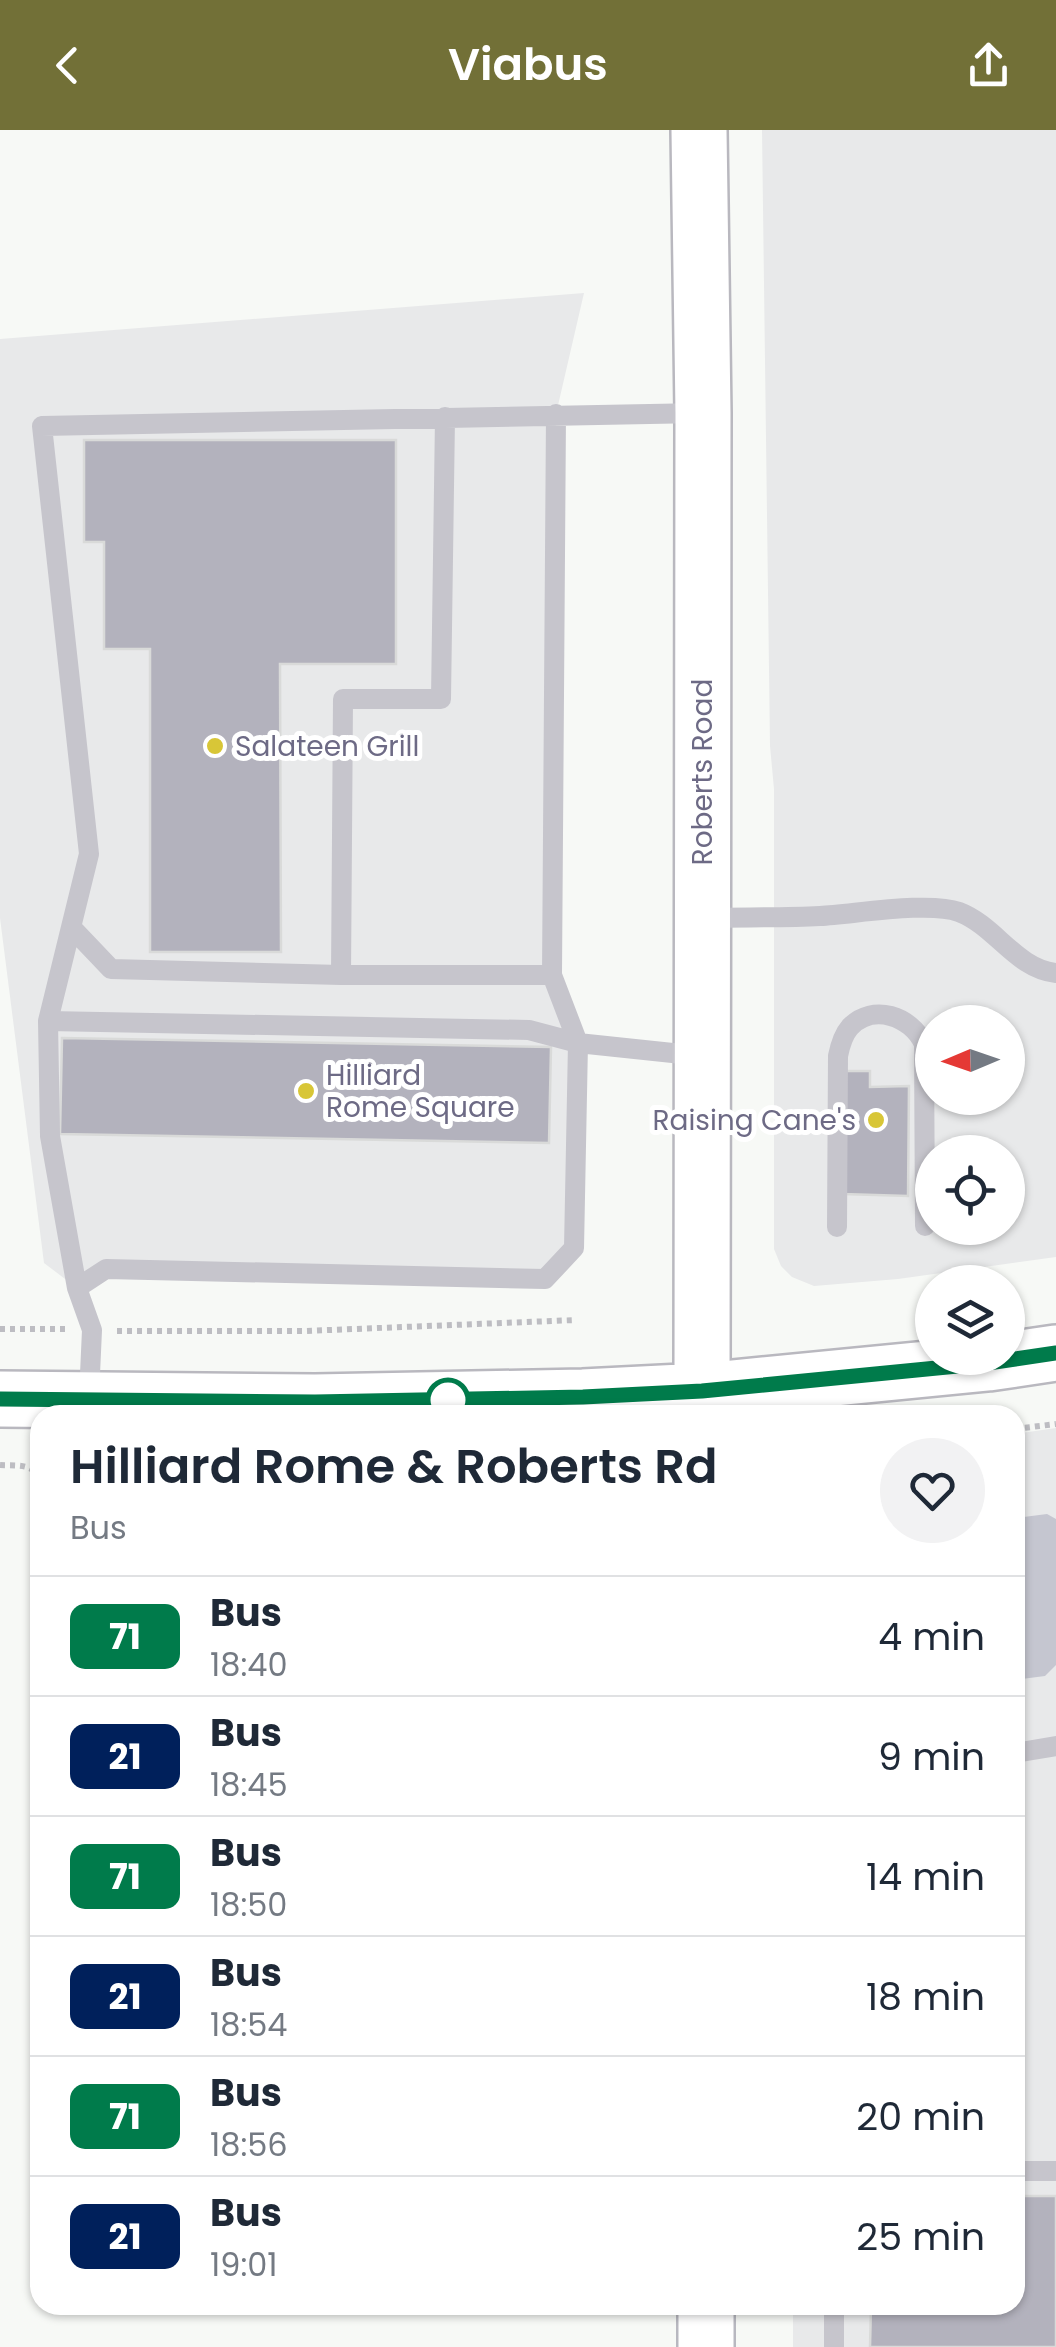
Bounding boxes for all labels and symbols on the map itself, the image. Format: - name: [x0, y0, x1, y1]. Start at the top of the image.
- street label: Roberts Road: [683, 679, 722, 865]
- place label: Salateen Grill: [235, 727, 419, 766]
- marker: Salateen Grill: [204, 735, 226, 757]
- north arrow: [915, 1005, 1025, 1115]
- place label: Hilliard Rome Square: [326, 1056, 515, 1127]
- marker: Hilliard Rome Square: [295, 1080, 317, 1102]
- place label: Raising Cane's: [652, 1101, 856, 1140]
- marker: Raising Cane's: [865, 1109, 887, 1131]
- unlabelled marker: [427, 1379, 469, 1421]

